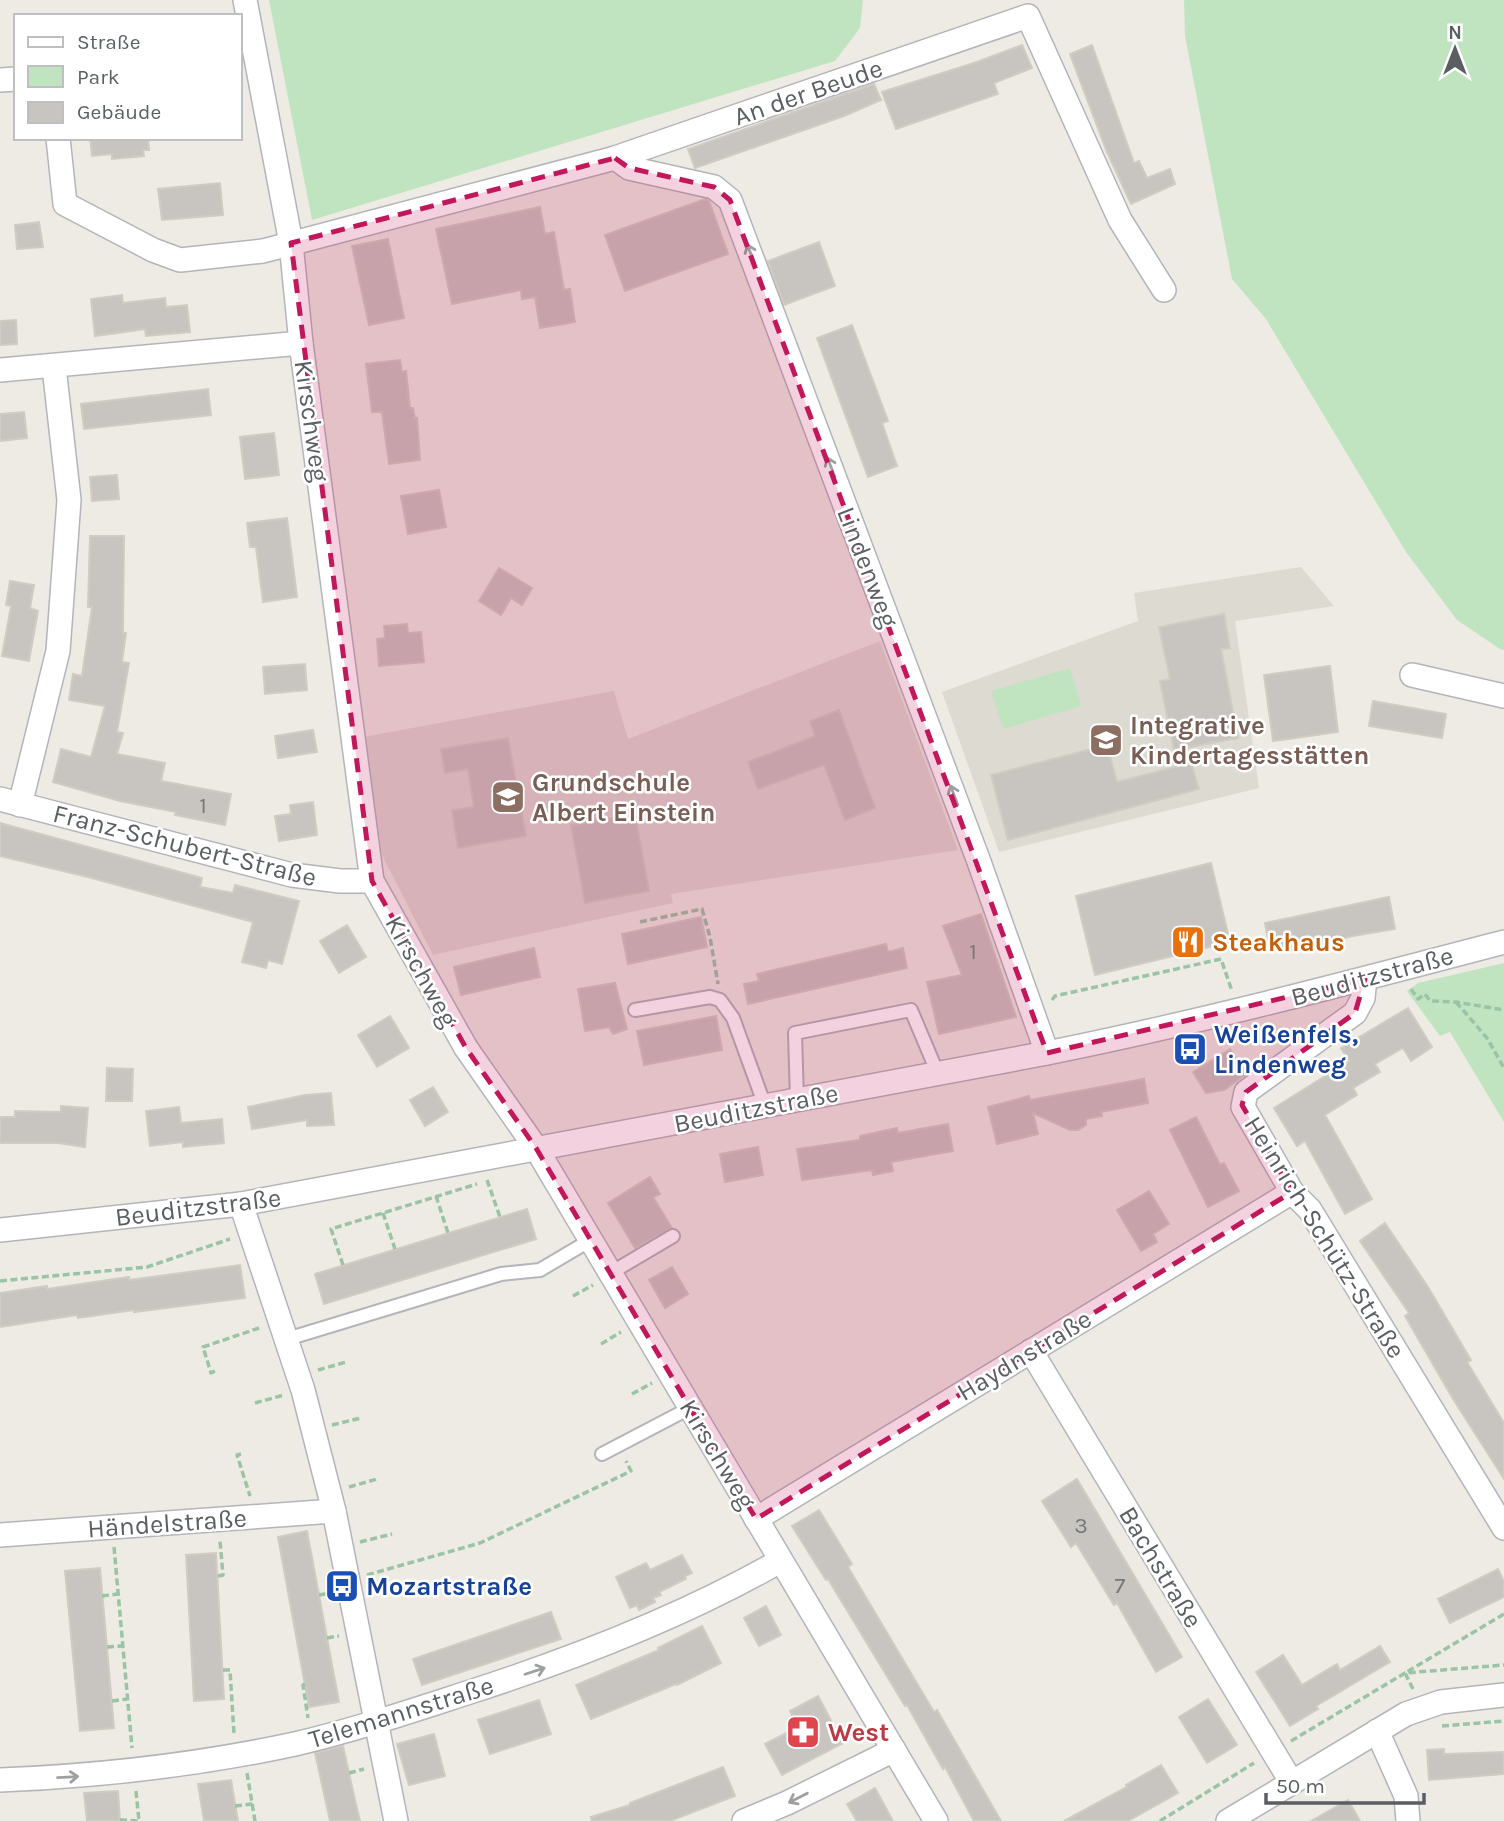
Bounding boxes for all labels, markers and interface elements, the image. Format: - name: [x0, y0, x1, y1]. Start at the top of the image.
- legend: [14, 14, 242, 140]
- north arrow: [1420, 14, 1490, 84]
- text: N: [1448, 22, 1462, 44]
- text: Straße: [77, 30, 140, 54]
- street label: An der Beude: [730, 53, 887, 132]
- text: Park: [77, 65, 120, 89]
- text: Gebäude: [77, 100, 161, 124]
- one-way arrow: [743, 244, 756, 266]
- street label: Kirschweg: [288, 358, 335, 484]
- one-way arrow: [823, 457, 836, 479]
- street label: Lindenweg: [830, 502, 905, 632]
- place label: Integrative Kindertagesstätten: [1130, 710, 1369, 771]
- school or university icon: Integrative Kindertagesstätten: [1087, 721, 1125, 759]
- place label: Grundschule Albert Einstein: [532, 767, 715, 828]
- school or university icon: Grundschule Albert Einstein: [489, 778, 527, 816]
- one-way arrow: [947, 784, 959, 806]
- house number: 1: [199, 792, 207, 819]
- street label: Franz-Schubert-Straße: [50, 798, 320, 893]
- street label: Kirschweg: [378, 910, 465, 1033]
- restaurant icon: Steakhaus: [1169, 923, 1207, 961]
- place label: Steakhaus: [1212, 927, 1345, 958]
- house number: 1: [969, 938, 977, 965]
- street label: Beuditzstraße: [1287, 940, 1457, 1013]
- place label: Weißenfels, Lindenweg: [1214, 1019, 1358, 1080]
- bus stop icon: Weißenfels, Lindenweg: [1171, 1030, 1209, 1068]
- street label: Beuditzstraße: [671, 1077, 841, 1140]
- street label: Heinrich-Schütz-Straße: [1237, 1110, 1412, 1364]
- street label: Beuditzstraße: [113, 1182, 283, 1233]
- street label: Haydnstraße: [951, 1303, 1097, 1408]
- street label: Kirschweg: [673, 1394, 763, 1515]
- street label: Bachstraße: [1112, 1501, 1209, 1634]
- street label: Händelstraße: [86, 1502, 248, 1545]
- house number: 3: [1074, 1512, 1088, 1539]
- bus stop icon: Mozartstraße: [323, 1567, 361, 1605]
- place label: Mozartstraße: [366, 1571, 532, 1602]
- house number: 7: [1115, 1572, 1126, 1599]
- one-way arrow: [523, 1664, 545, 1676]
- street label: Telemannstraße: [305, 1670, 497, 1755]
- pharmacy icon: West: [784, 1713, 822, 1751]
- place label: West: [828, 1717, 889, 1748]
- scale bar: [1266, 1762, 1424, 1806]
- one-way arrow: [56, 1771, 79, 1784]
- text: 50 m: [1276, 1774, 1325, 1798]
- one-way arrow: [788, 1791, 808, 1805]

